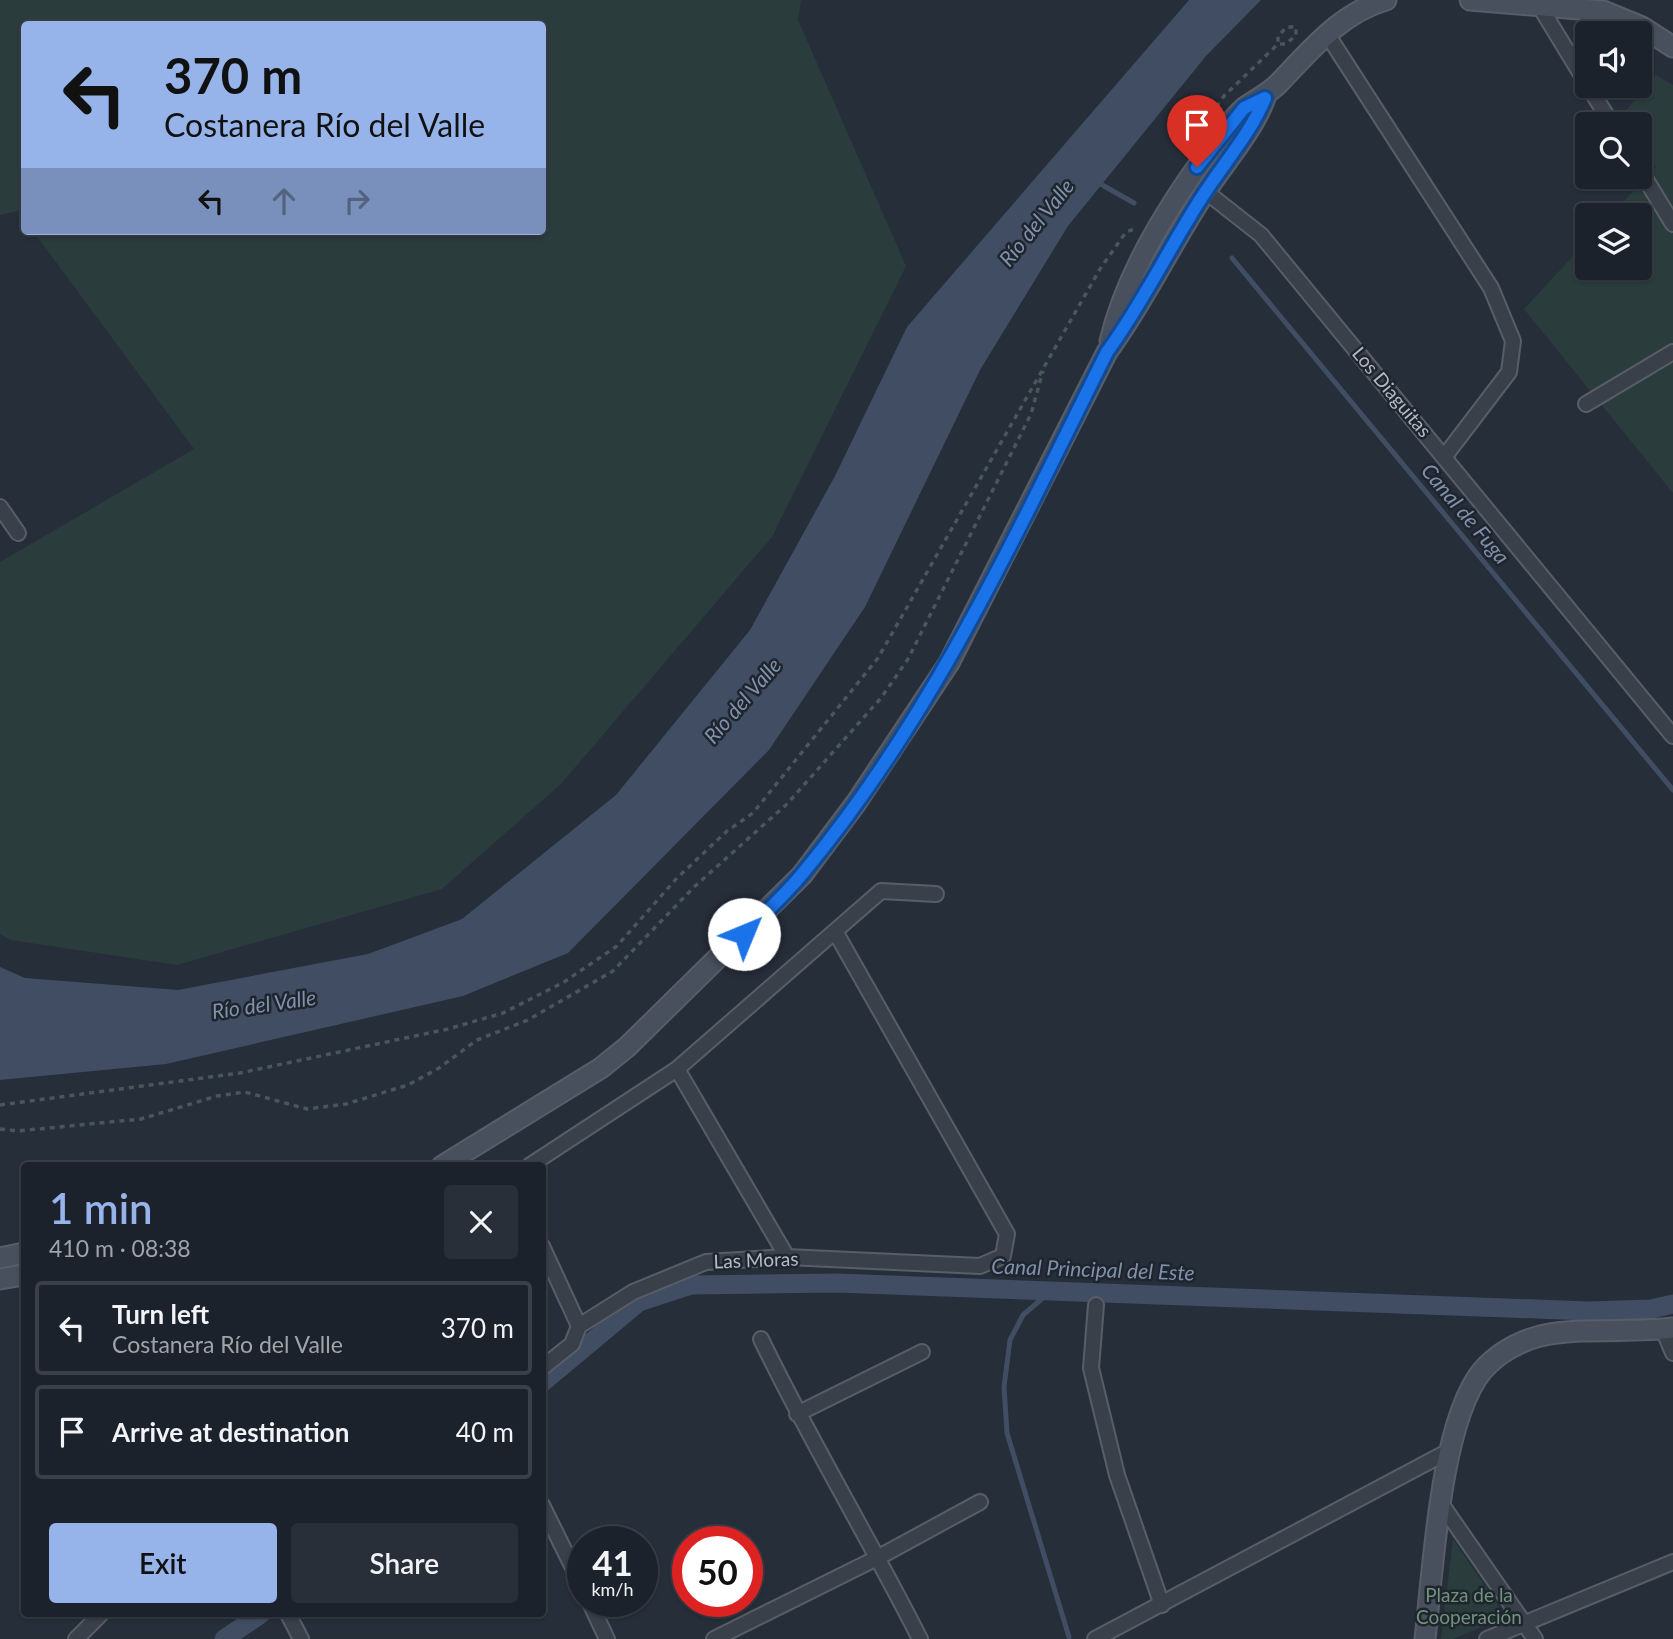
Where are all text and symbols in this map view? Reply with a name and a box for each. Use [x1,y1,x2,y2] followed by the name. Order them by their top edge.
[1575,21,1652,280] map controls
[1575,21,1652,98] button: sound
[164,46,302,104] text: 370 m
[49,49,140,140] icon: left
[1167,95,1227,167] pin
[164,105,485,144] text: Costanera Río del Valle
[1178,106,1216,144] icon: arrive
[1575,112,1652,189] button: search
[993,173,1079,271] water label: Río del Valle
[192,182,230,220] icon: left
[265,182,303,220] icon: ahead
[338,182,376,220] icon: right
[1575,203,1652,280] button: layers
[1348,342,1437,441] street label: Los Diaguitas
[1417,458,1515,568] water label: Canal de Fuga
[698,652,786,748] water label: Río del Valle
[707,897,781,971] position arrow
[210,984,317,1023] water label: Río del Valle
[49,1183,153,1233] text: 1 min
[444,1185,518,1259] button: close
[49,1234,191,1262] text: 410 m · 08:38
[713,1247,799,1272] street label: Las Moras
[991,1252,1195,1285] water label: Canal Principal del Este
[112,1298,209,1330] text: Turn left
[53,1309,91,1347] icon: left
[441,1312,514,1344] text: 370 m
[112,1330,343,1358] text: Costanera Río del Valle
[53,1413,91,1451] icon: arrive
[112,1416,349,1448] text: Arrive at destination
[456,1416,514,1448] text: 40 m
[49,1523,277,1603] button: Exit
[291,1523,518,1603] button: Share
[672,1526,763,1617] speed limit sign: 50
[592,1541,633,1583] text: 41
[591,1578,634,1600] text: km/h
[1416,1583,1522,1628] park label: Plaza de la Cooperación

